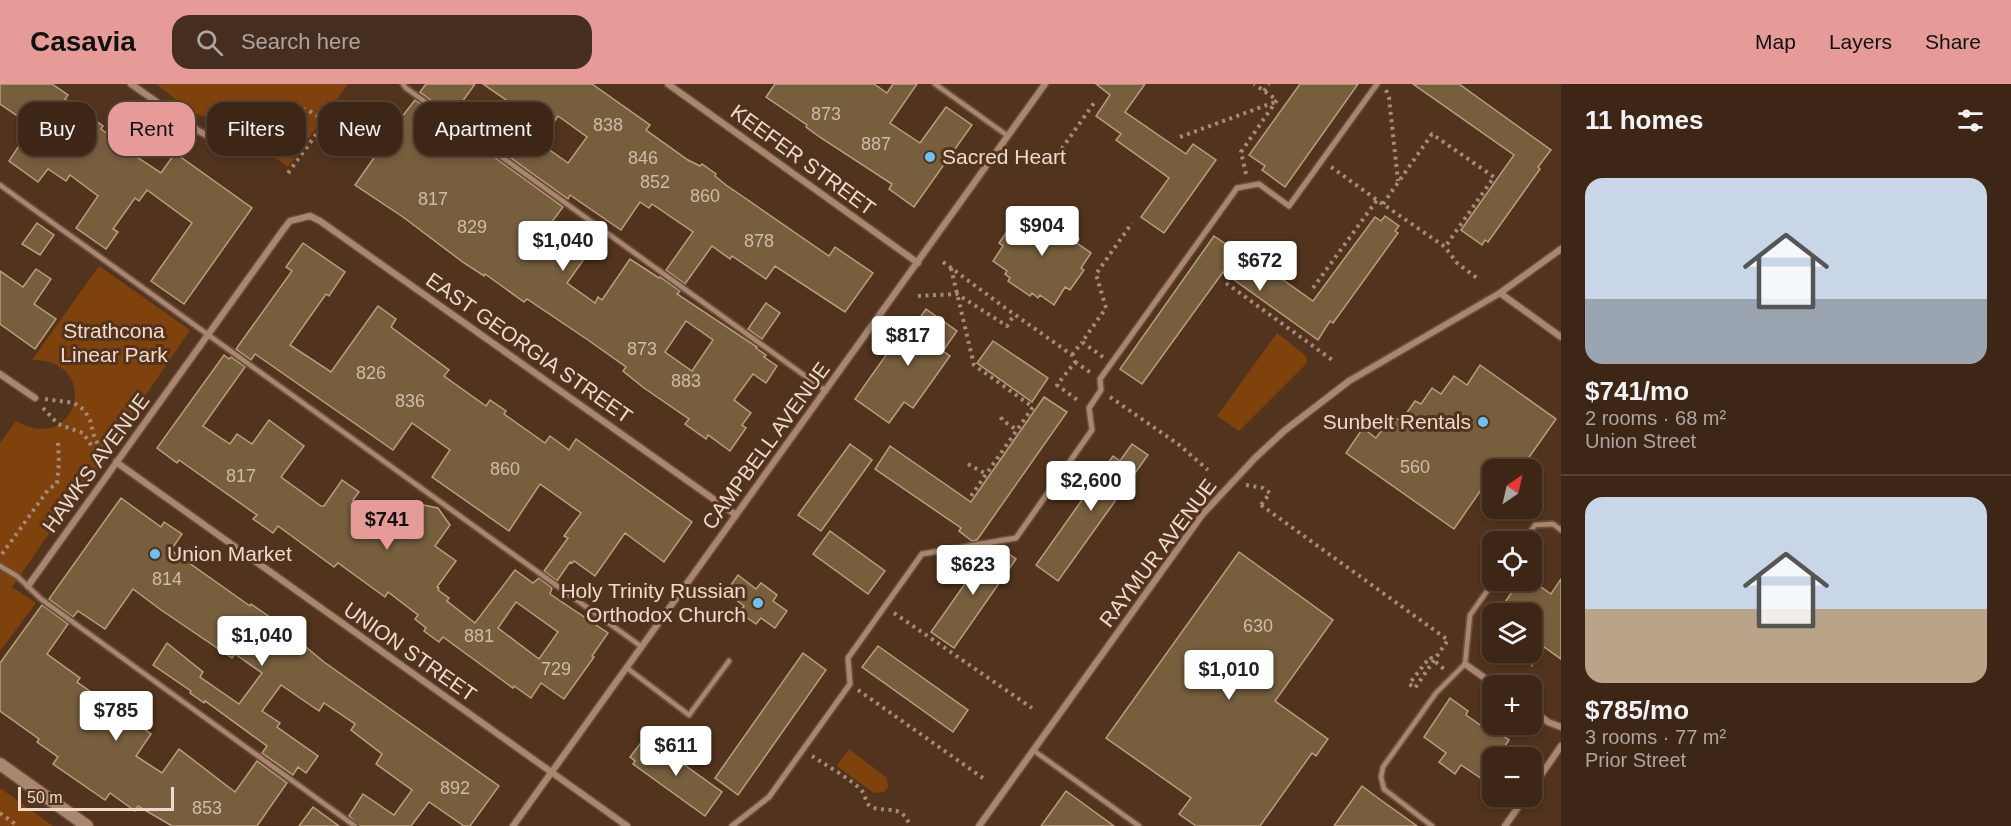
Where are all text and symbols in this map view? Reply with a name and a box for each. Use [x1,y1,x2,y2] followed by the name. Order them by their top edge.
[172,15,592,69] search box
[30,26,136,57] text: Casavia
[193,26,226,59] icon: search
[241,29,361,54] text: Search here
[1755,30,1796,53] text: Map
[1829,30,1892,53] text: Layers
[1925,30,1981,53] text: Share
[727,100,880,220] street label: KEEFER STREET
[18,102,96,156] chip: Buy
[108,102,195,156] chip: Rent
[207,102,306,156] chip: Filters
[318,102,402,156] chip: New
[414,102,553,156] chip: Apartment
[811,104,841,124] house number: 873
[1954,104,1987,137] icon: filters
[1585,105,1704,135] text: 11 homes
[593,115,623,135] house number: 838
[861,134,891,154] house number: 887
[942,145,1066,168] place label: Sacred Heart
[628,148,658,168] house number: 846
[923,150,937,164] marker: Sacred Heart
[640,172,670,192] house number: 852
[690,186,720,206] house number: 860
[418,189,448,209] house number: 817
[1006,206,1078,257] pin: $904
[1020,214,1064,236] text: $904
[457,217,487,237] house number: 829
[1732,217,1840,325] icon: home
[514,221,612,272] pin: $1,040
[532,229,594,251] text: $1,040
[744,231,774,251] house number: 878
[1224,241,1296,292] pin: $672
[1238,249,1282,271] text: $672
[422,268,637,428] street label: EAST GEORGIA STREET
[872,316,944,367] pin: $817
[60,319,168,366] park label: Strathcona Linear Park
[886,324,930,346] text: $817
[627,339,657,359] house number: 873
[697,358,834,534] street label: CAMPBELL AVENUE
[356,363,386,383] house number: 826
[671,371,701,391] house number: 883
[1585,376,1689,406] text: $741/mo
[38,389,154,536] street label: HAWKS AVENUE
[395,391,425,411] house number: 836
[1585,407,1726,429] text: 2 rooms · 68 m²
[1323,410,1471,433] place label: Sunbelt Rentals
[1476,415,1490,429] marker: Sunbelt Rentals
[1585,430,1696,452] text: Union Street
[1400,457,1430,477] house number: 560
[490,459,520,479] house number: 860
[1482,459,1542,519] north arrow
[1482,459,1542,807] map controls
[1042,461,1140,512] pin: $2,600
[226,466,256,486] house number: 817
[1060,469,1122,491] text: $2,600
[1095,474,1221,631] street label: RAYMUR AVENUE
[351,500,423,551] pin: $741
[365,508,409,530] text: $741
[1482,531,1542,591] button: locate
[1732,536,1840,644] icon: home
[167,542,292,565] place label: Union Market
[937,545,1009,596] pin: $623
[148,547,162,561] marker: Union Market
[951,553,995,575] text: $623
[152,569,182,589] house number: 814
[560,579,746,626] place label: Holy Trinity Russian Orthodox Church
[751,596,765,610] marker: Holy Trinity Russian Orthodox Church
[340,597,481,706] street label: UNION STREET
[1482,603,1542,663] button: layers
[213,616,311,667] pin: $1,040
[1243,616,1273,636] house number: 630
[231,624,293,646] text: $1,040
[464,626,494,646] house number: 881
[1180,650,1278,701] pin: $1,010
[1198,658,1260,680] text: $1,010
[541,659,571,679] house number: 729
[1482,675,1542,735] button: +
[80,691,152,742] pin: $785
[1585,695,1689,725] text: $785/mo
[94,699,138,721] text: $785
[640,726,712,777] pin: $611
[1585,726,1726,748] text: 3 rooms · 77 m²
[654,734,698,756] text: $611
[1482,747,1542,807] button: −
[1585,749,1686,771] text: Prior Street
[440,778,470,798] house number: 892
[18,784,174,812] scale bar
[27,789,63,806] text: 50 m
[192,798,222,818] house number: 853

